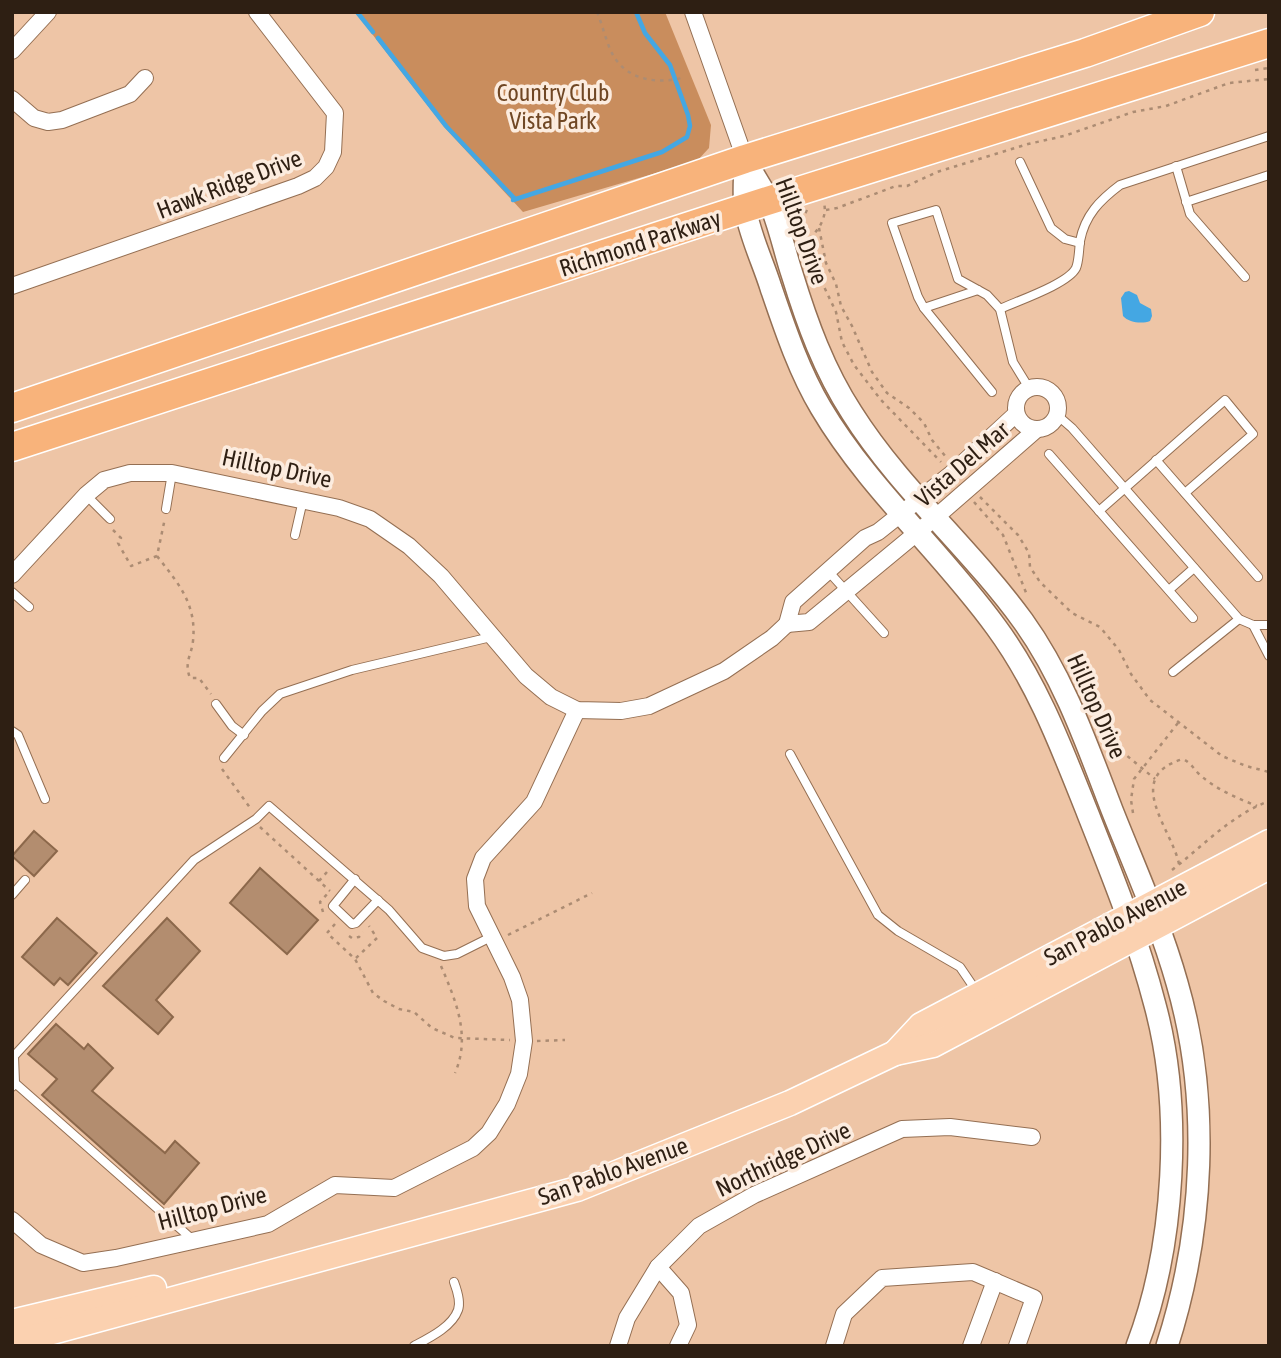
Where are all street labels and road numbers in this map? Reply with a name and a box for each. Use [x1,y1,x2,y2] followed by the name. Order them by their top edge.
[153,144,305,224] street label: Hawk Ridge Drive
[770,174,834,288] street label: Hilltop Drive
[556,204,724,282] street label: Richmond Parkway
[910,415,1015,512] street label: Vista Del Mar
[220,443,334,493] street label: Hilltop Drive
[1062,650,1132,762] street label: Hilltop Drive
[1039,873,1191,971] street label: San Pablo Avenue
[711,1116,855,1202] street label: Northridge Drive
[535,1131,691,1211] street label: San Pablo Avenue
[155,1181,269,1235] street label: Hilltop Drive

